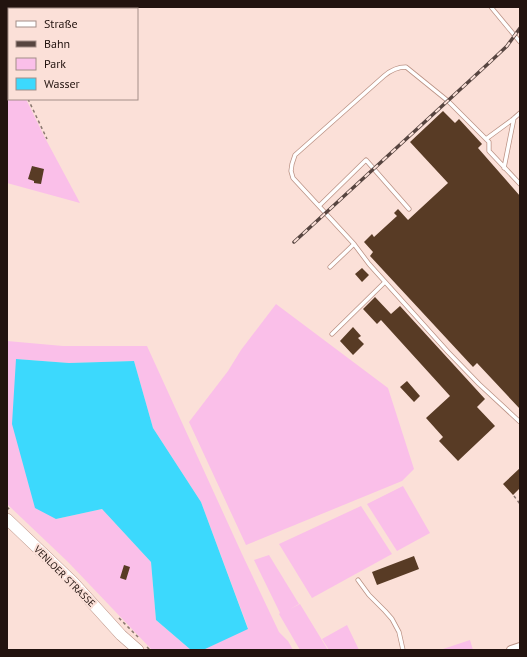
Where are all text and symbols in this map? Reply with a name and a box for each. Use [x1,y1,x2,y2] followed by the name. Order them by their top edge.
[8,8,138,100] legend
[44,16,78,31] text: Straße
[44,36,70,51] text: Bahn
[44,56,66,71] text: Park
[44,76,80,91] text: Wasser
[31,542,98,610] street label: VENLOER STRASSE

